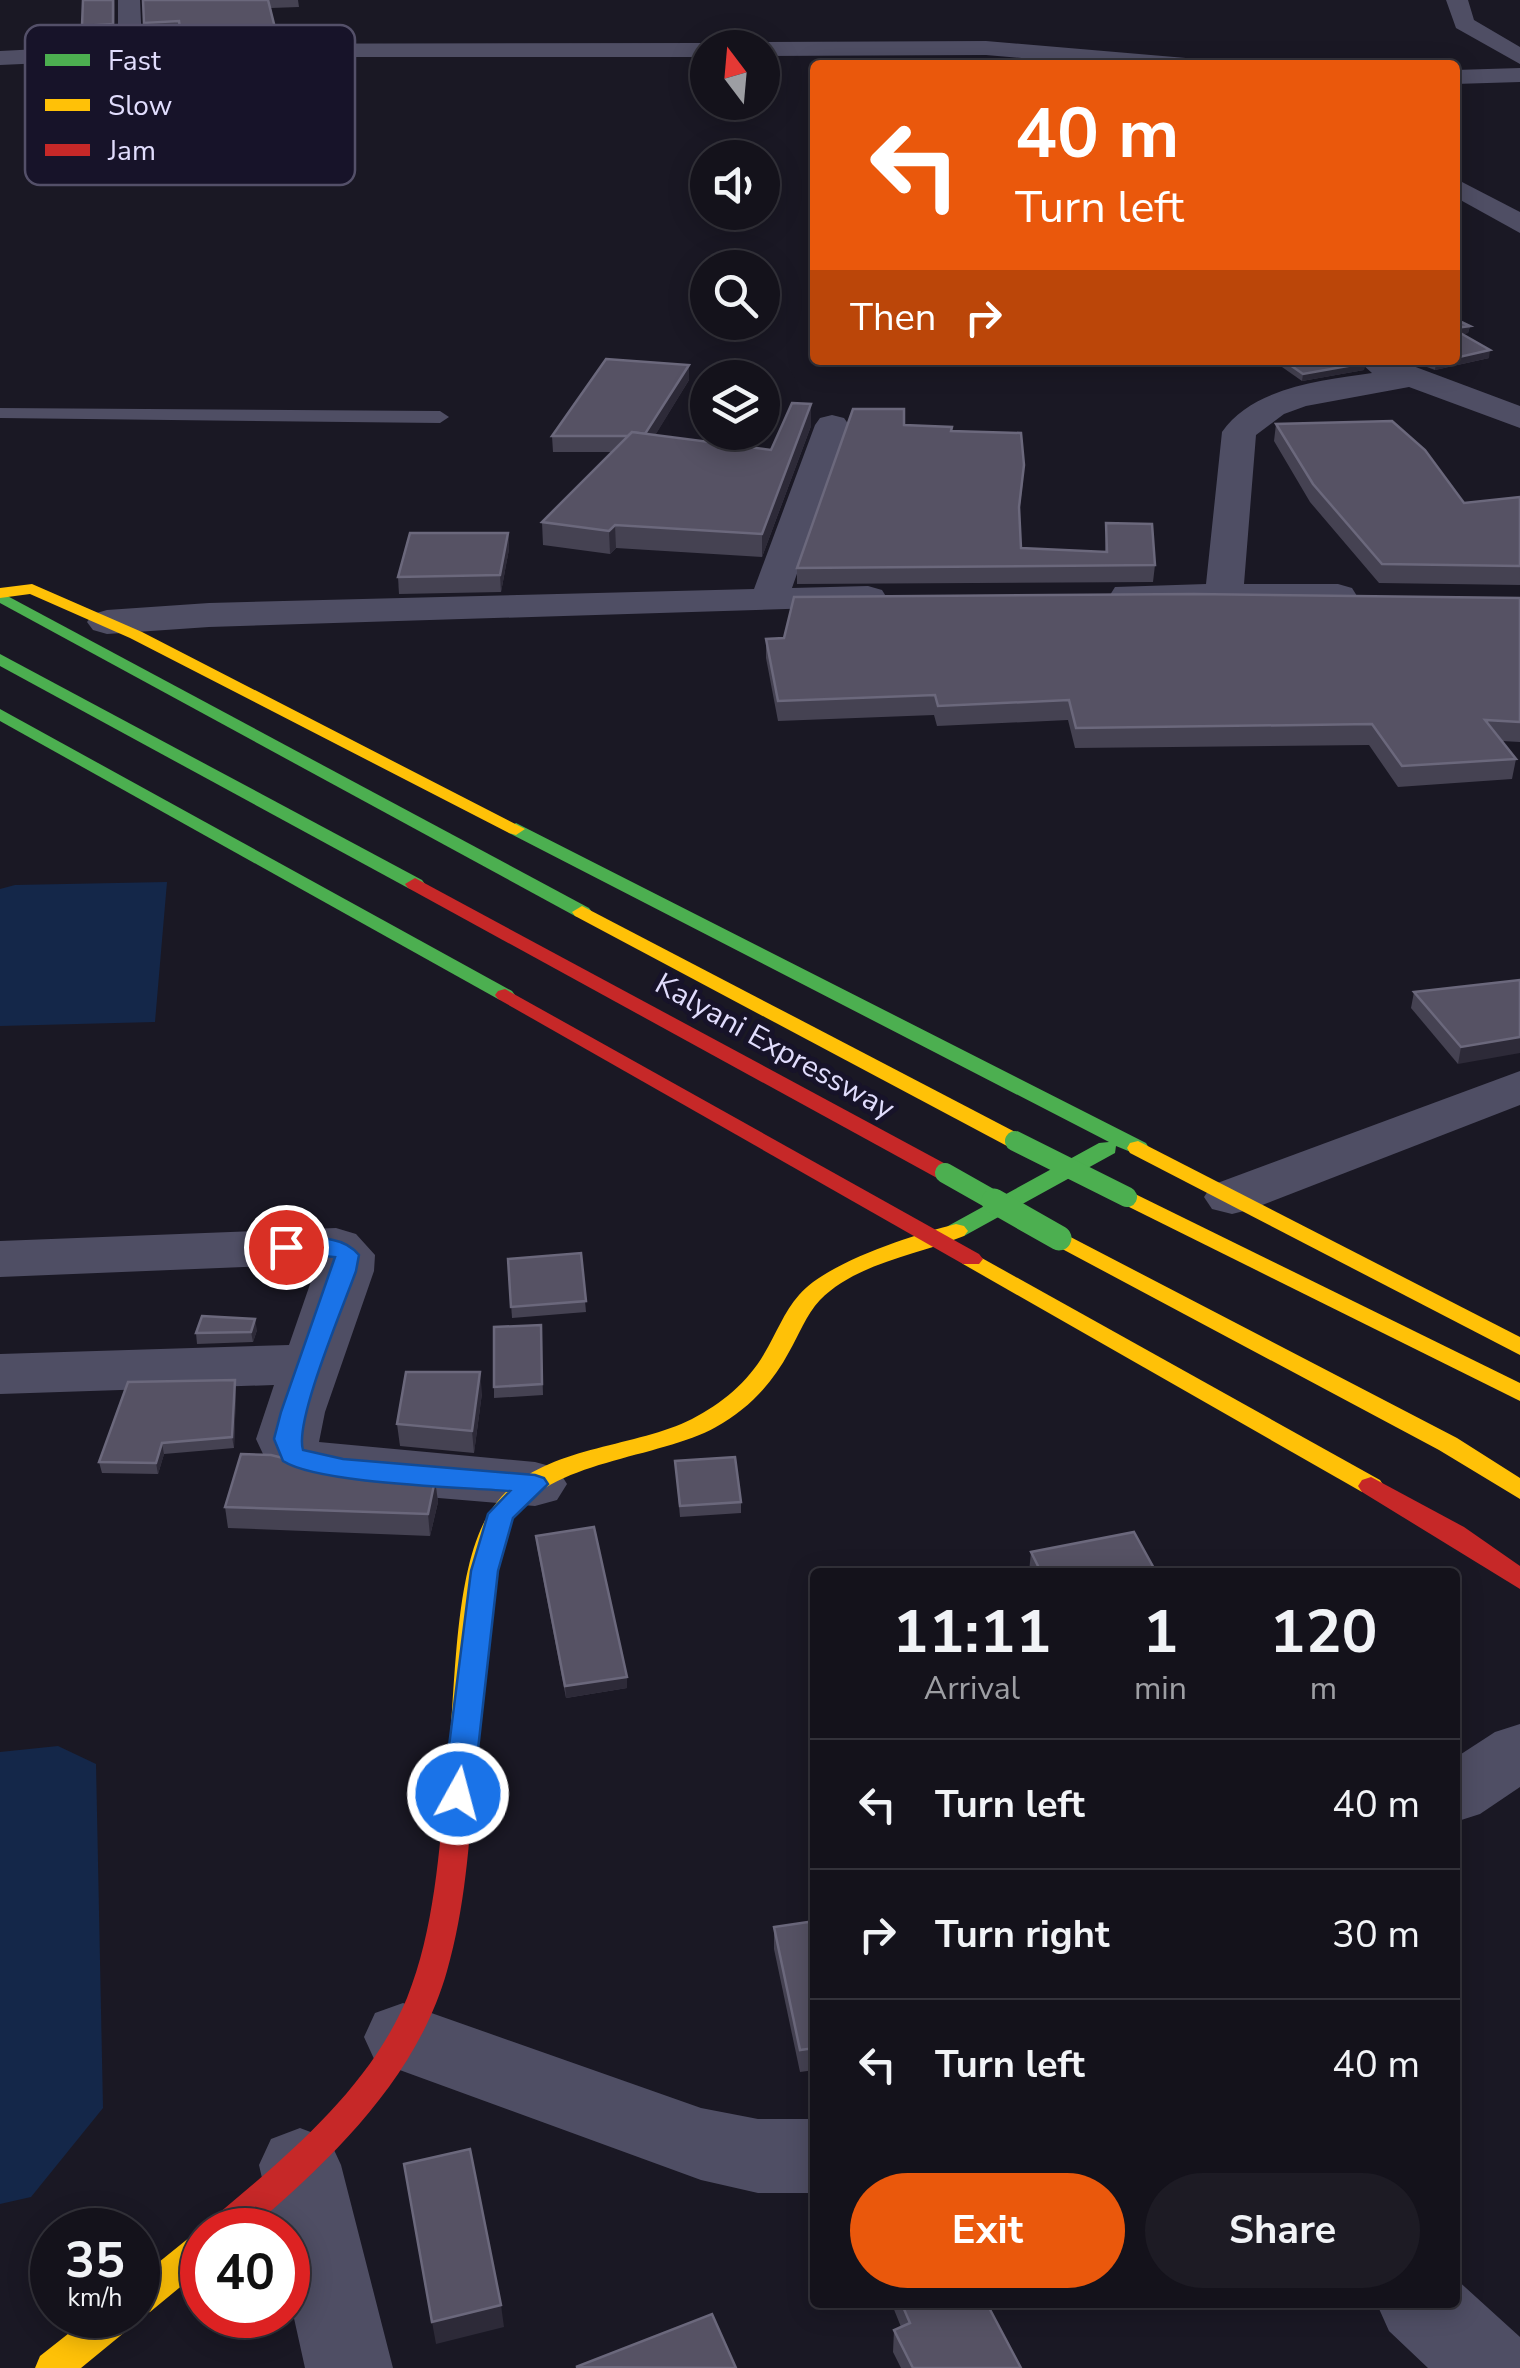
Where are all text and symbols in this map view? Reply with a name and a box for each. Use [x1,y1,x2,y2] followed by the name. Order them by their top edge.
[25,25,355,185] legend
[690,30,780,120] north arrow
[690,30,780,450] map controls
[108,42,161,80] text: Fast
[1015,86,1179,182] text: 40 m
[108,87,172,125] text: Slow
[850,100,980,230] icon: left
[107,132,156,170] text: Jam
[690,140,780,230] button: sound
[1015,177,1184,238] text: Turn left
[690,250,780,340] button: search
[956,290,1011,345] icon: right
[850,292,936,343] text: Then
[690,360,780,450] button: layers
[648,964,902,1130] street label: Kalyani Expressway
[244,1205,329,1290] pin
[259,1220,314,1275] icon: arrive
[893,1591,1051,1673] text: 11:11
[1142,1591,1178,1673] text: 1
[1269,1591,1377,1673] text: 120
[924,1667,1020,1710] text: Arrival
[1134,1667,1187,1710] text: min
[1310,1667,1337,1710] text: m
[406,1742,510,1846] position arrow
[850,1777,905,1832] icon: left
[935,1779,1085,1830] text: Turn left
[1332,1779,1420,1830] text: 40 m
[850,1907,905,1962] icon: right
[935,1909,1110,1960] text: Turn right
[1332,1909,1420,1960] text: 30 m
[850,2037,905,2092] icon: left
[935,2039,1085,2090] text: Turn left
[1332,2039,1420,2090] text: 40 m
[850,2173,1125,2288] button: Exit
[1145,2173,1420,2288] button: Share
[180,2208,310,2338] speed limit sign: 40
[65,2226,125,2295] text: 35
[67,2281,123,2315] text: km/h

